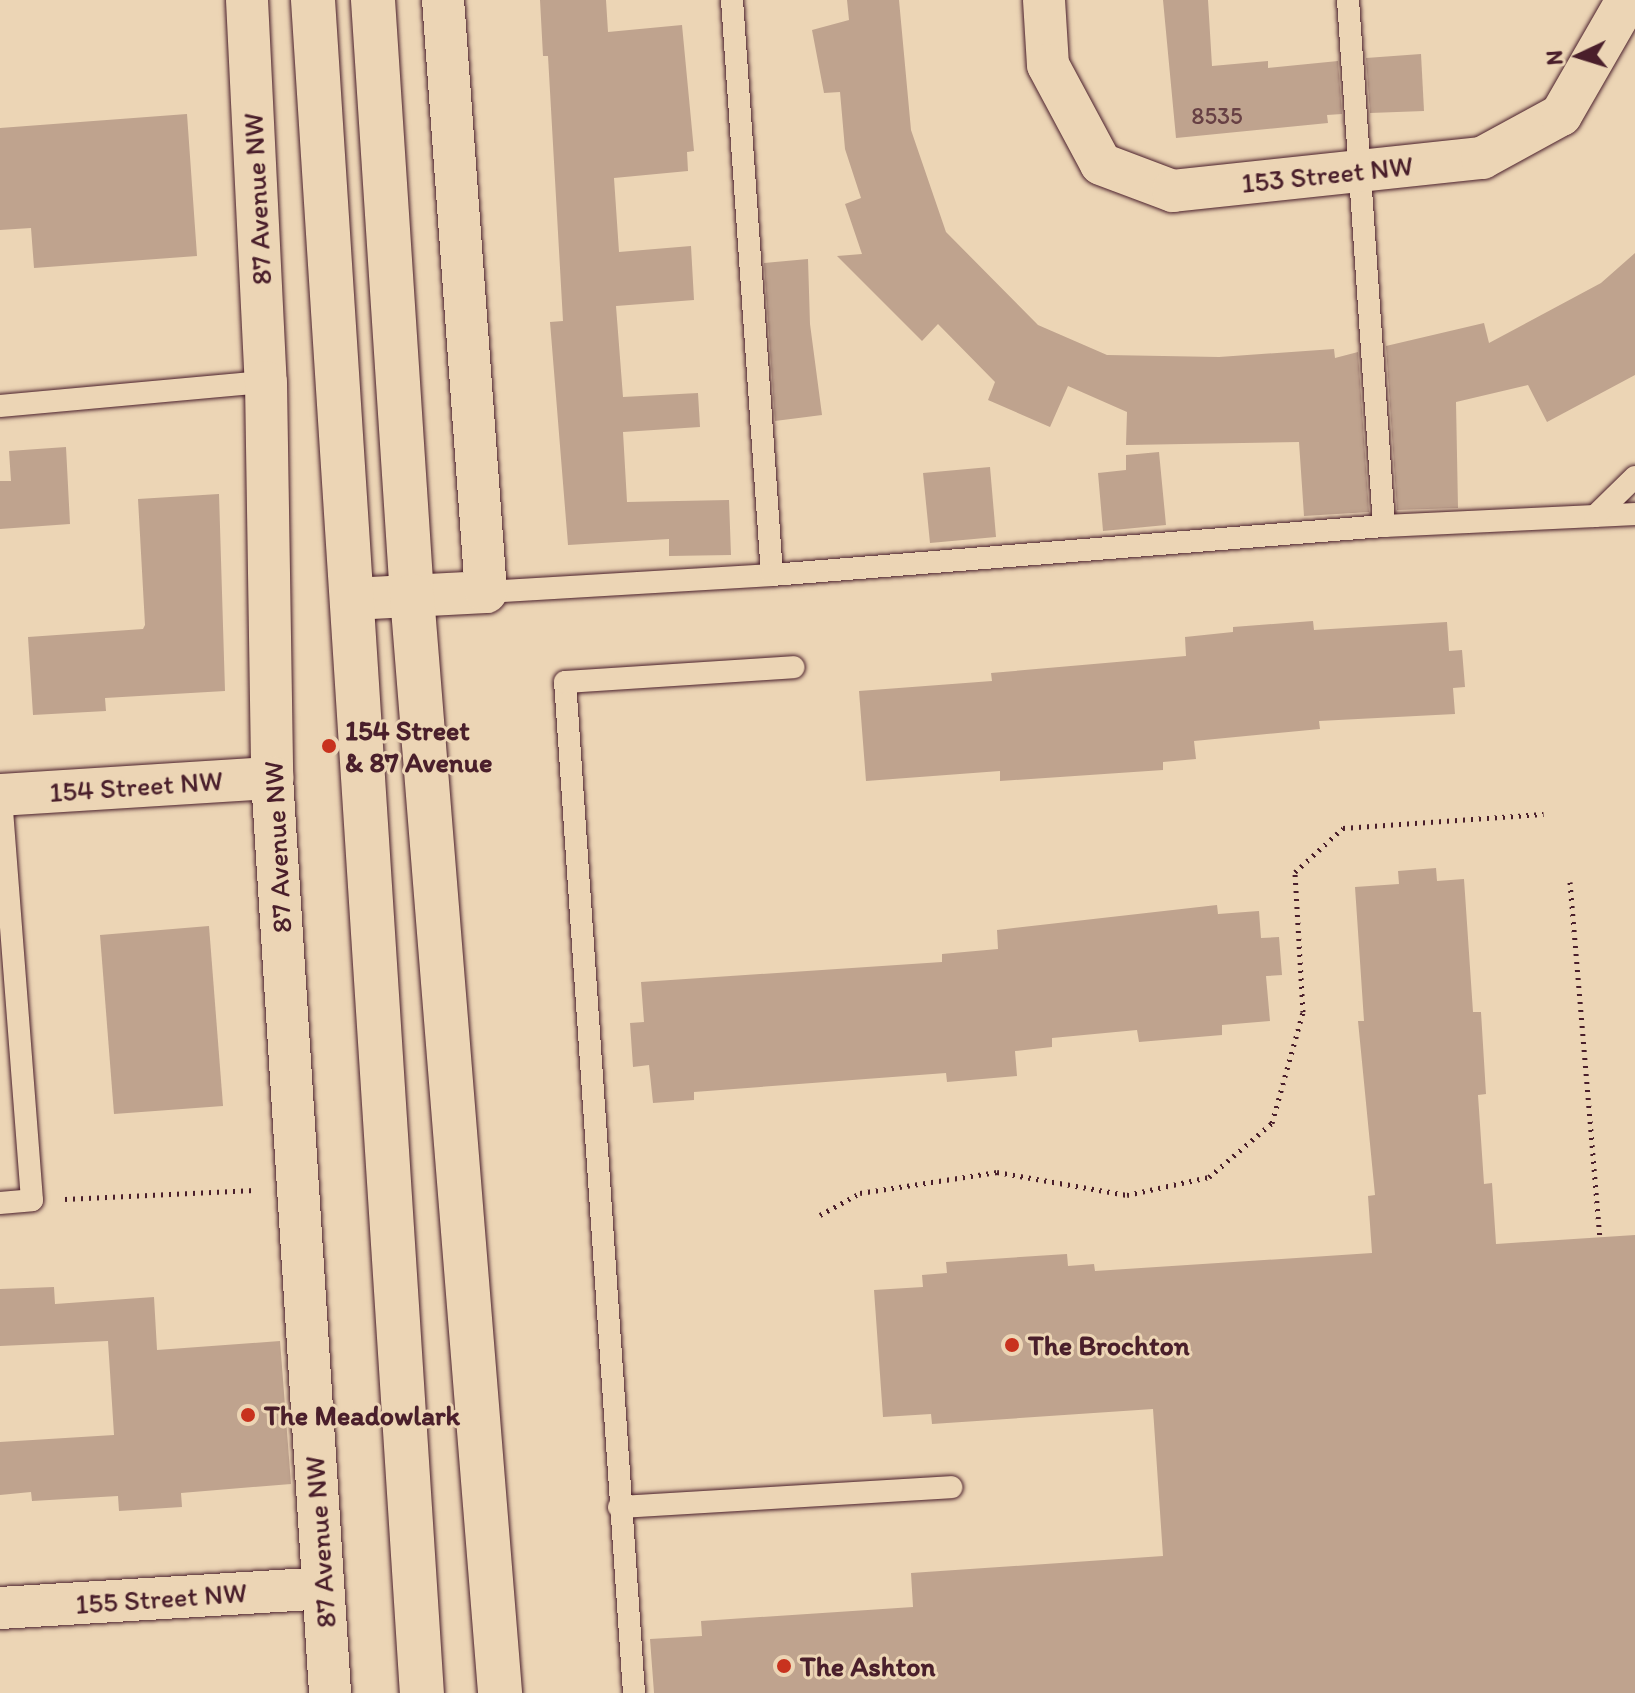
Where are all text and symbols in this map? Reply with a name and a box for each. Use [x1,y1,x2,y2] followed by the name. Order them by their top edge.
[1539,16,1619,96] north arrow
[1541,49,1569,66] text: N
[1191,102,1243,130] house number: 8535
[236,112,278,286] street label: 87 Avenue NW
[1240,148,1414,200] street label: 153 Street NW
[345,713,492,779] place label: 154 Street & 87 Avenue
[320,737,338,755] marker: 154 Street & 87 Avenue
[256,760,298,934] street label: 87 Avenue NW
[48,763,224,809] street label: 154 Street NW
[1028,1328,1189,1362] place label: The Brochton
[1003,1336,1021,1354] marker: The Brochton
[264,1398,460,1432] place label: The Meadowlark
[239,1406,257,1424] marker: The Meadowlark
[297,1455,343,1629] street label: 87 Avenue NW
[74,1575,248,1621] street label: 155 Street NW
[800,1649,936,1683] place label: The Ashton
[775,1657,793,1675] marker: The Ashton

